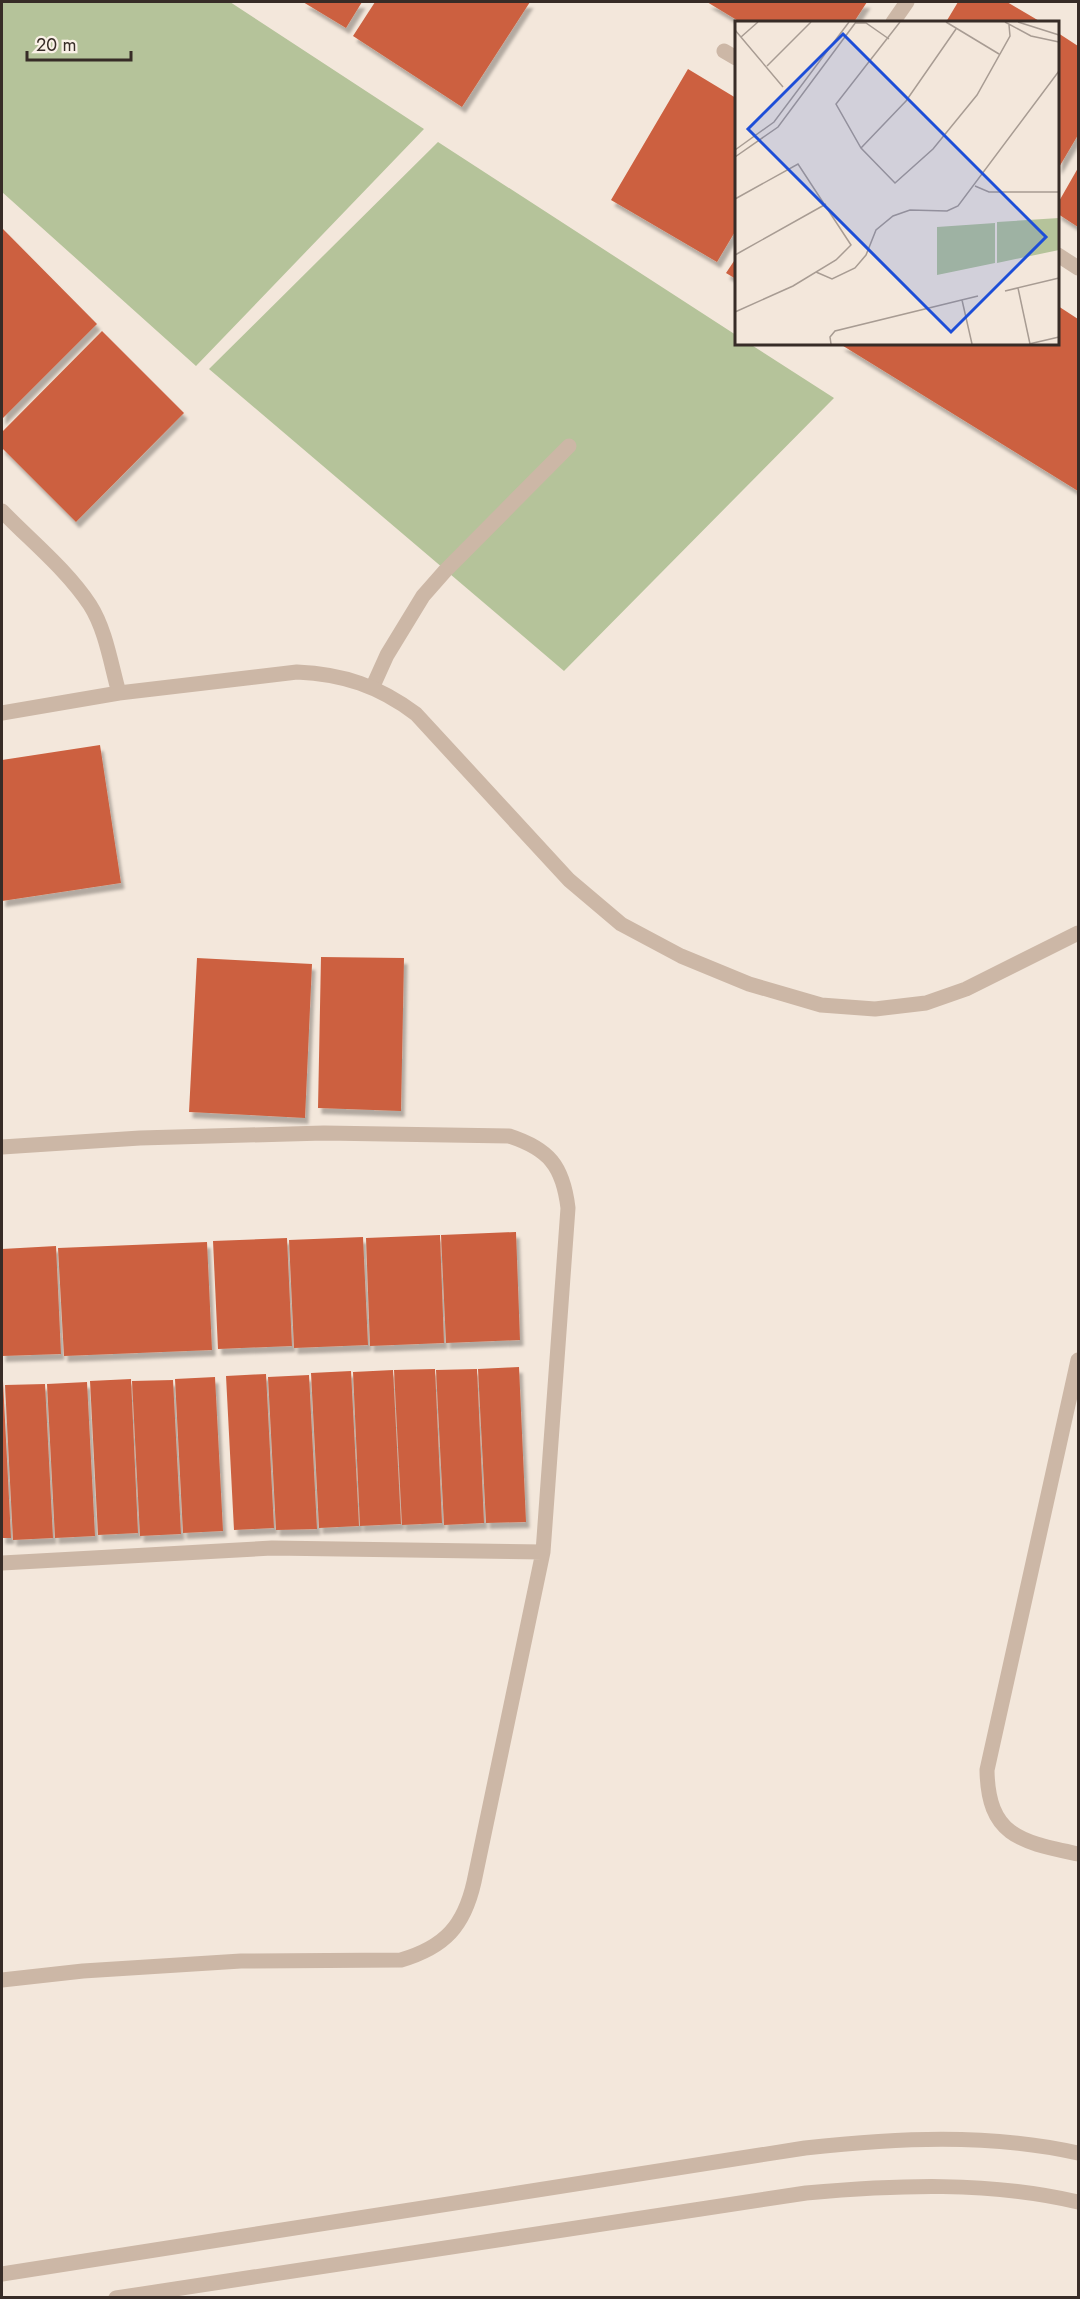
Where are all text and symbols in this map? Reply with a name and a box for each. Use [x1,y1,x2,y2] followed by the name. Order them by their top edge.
[735,21,1059,345] inset map
[27,24,130,62] scale bar
[36,32,76,58] text: 20 m

